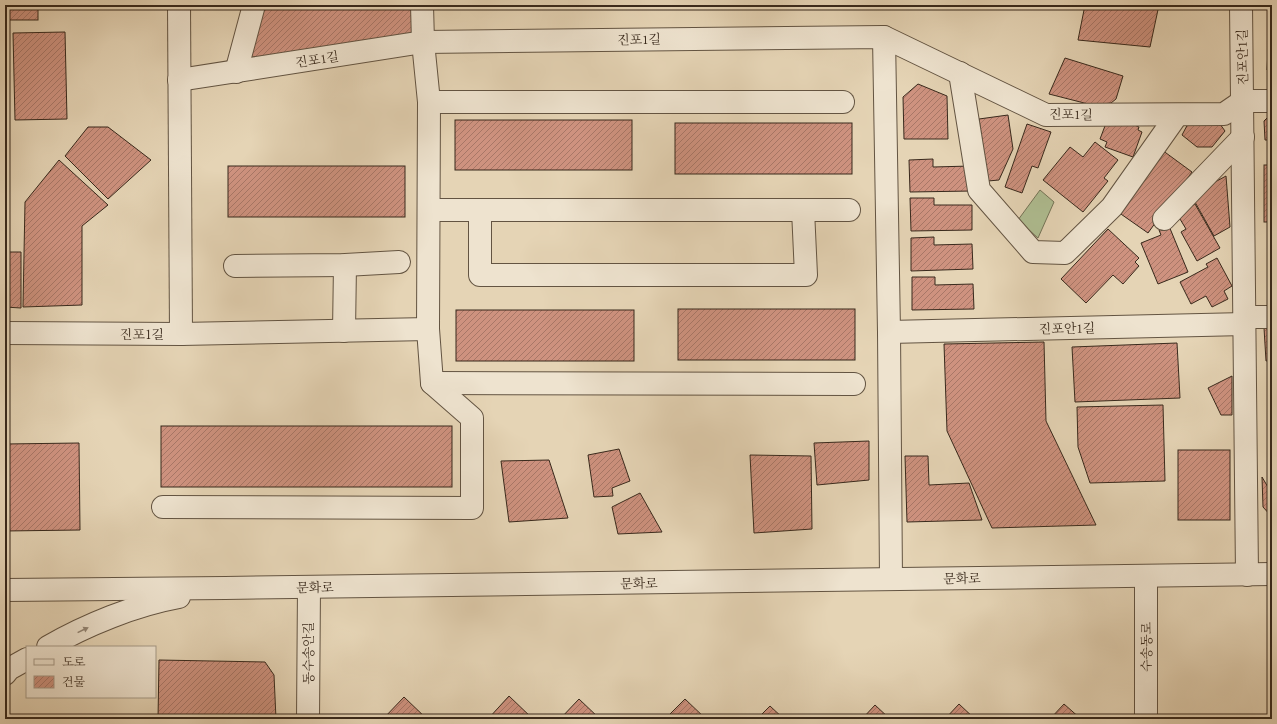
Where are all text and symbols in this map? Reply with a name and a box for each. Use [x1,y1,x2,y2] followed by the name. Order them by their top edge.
[1234,29,1251,85] street label: 진포안1길
[617,31,661,48] street label: 진포1길
[294,48,340,71] street label: 진포1길
[1049,106,1093,123] street label: 진포1길
[1039,320,1095,337] street label: 진포안1길
[120,326,164,343] street label: 진포1길
[943,570,981,587] street label: 문화로
[620,575,658,592] street label: 문화로
[296,579,334,596] street label: 문화로
[1138,621,1155,672] street label: 수송동로
[300,622,317,684] street label: 동수송안길
[77,627,89,633] one-way arrow
[26,646,156,698] legend
[62,654,86,670] text: 도로
[62,674,86,690] text: 건물

